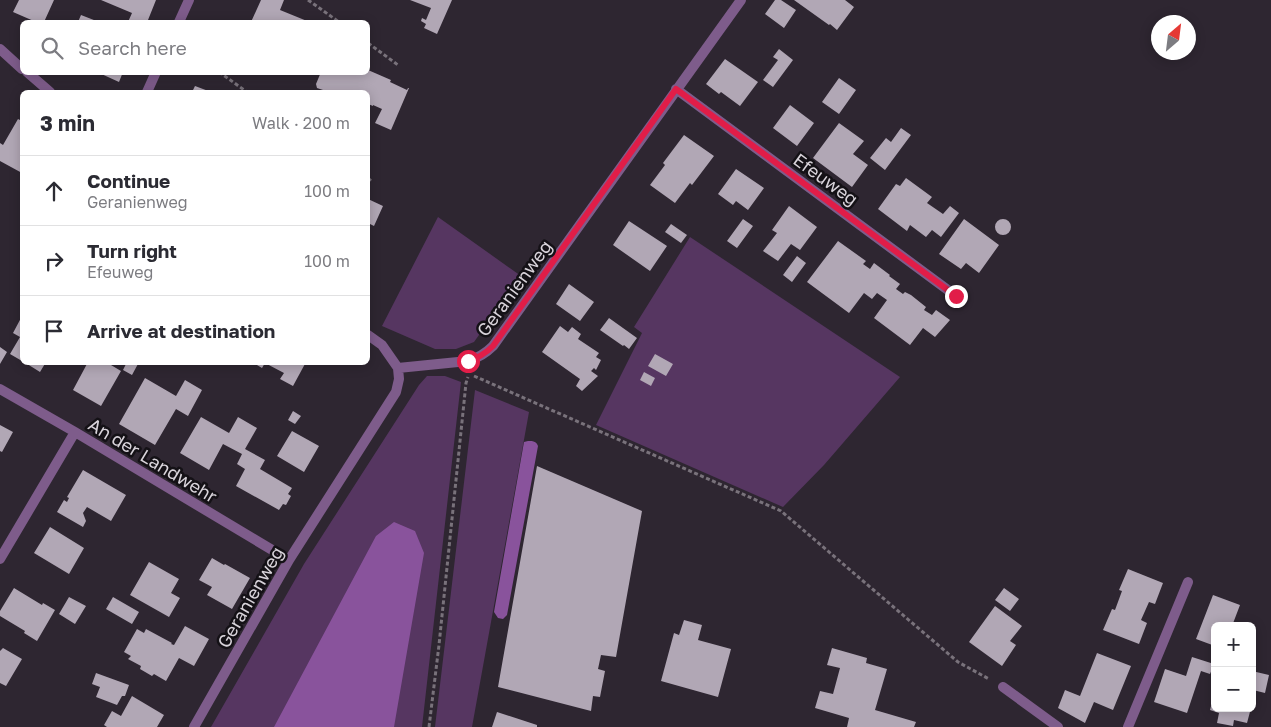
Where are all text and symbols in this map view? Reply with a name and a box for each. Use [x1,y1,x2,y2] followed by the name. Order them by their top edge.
[1151,15,1196,60] north arrow
[20,20,370,75] search box
[38,34,66,62] icon: search
[78,36,187,59] text: Search here
[40,110,95,136] text: 3 min
[252,113,350,133] text: Walk · 200 m
[789,148,863,210] street label: Efeuweg
[87,169,170,192] text: Continue
[40,177,68,205] icon: ahead
[304,181,350,201] text: 100 m
[87,192,188,212] text: Geranienweg
[472,236,556,340] street label: Geranienweg
[87,239,177,262] text: Turn right
[40,247,68,275] icon: right
[304,251,350,271] text: 100 m
[87,262,153,282] text: Efeuweg
[945,285,968,308] route end
[40,317,68,345] icon: arrive
[87,319,275,342] text: Arrive at destination
[457,350,480,373] route start
[85,413,221,507] street label: An der Landwehr
[212,542,288,652] street label: Geranienweg
[1211,622,1256,712] map controls
[1211,622,1256,667] button: +
[1211,667,1256,712] button: −

